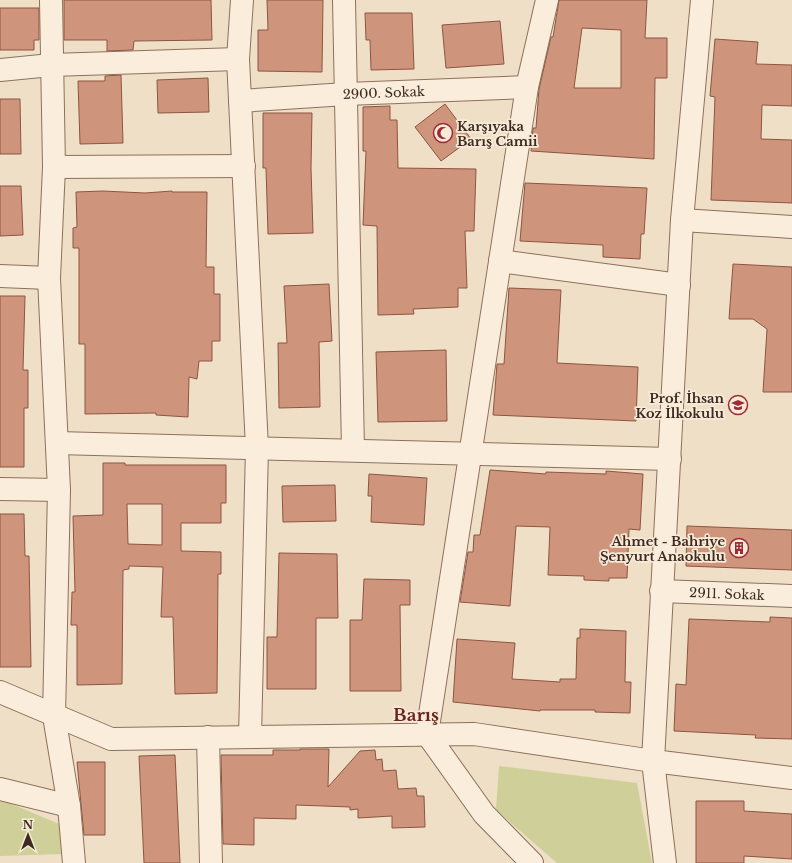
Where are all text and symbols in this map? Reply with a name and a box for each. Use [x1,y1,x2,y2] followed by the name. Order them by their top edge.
[342,83,425,103] street label: 2900. Sokak
[457,118,538,150] place label: Karşıyaka Barış Camii
[432,122,454,144] mosque icon: Karşıyaka Barış Camii
[636,390,725,422] place label: Prof. İhsan Koz İlkokulu
[727,394,749,416] school or university icon: Prof. İhsan Koz İlkokulu
[600,533,726,565] place label: Ahmet - Bahriye Şenyurt Anaokulu
[728,537,750,559] building icon: Ahmet - Bahriye Şenyurt Anaokulu
[689,584,765,604] street label: 2911. Sokak
[393,705,439,726] district label: Barış
[8,815,48,855] north arrow
[23,818,34,832] text: N

